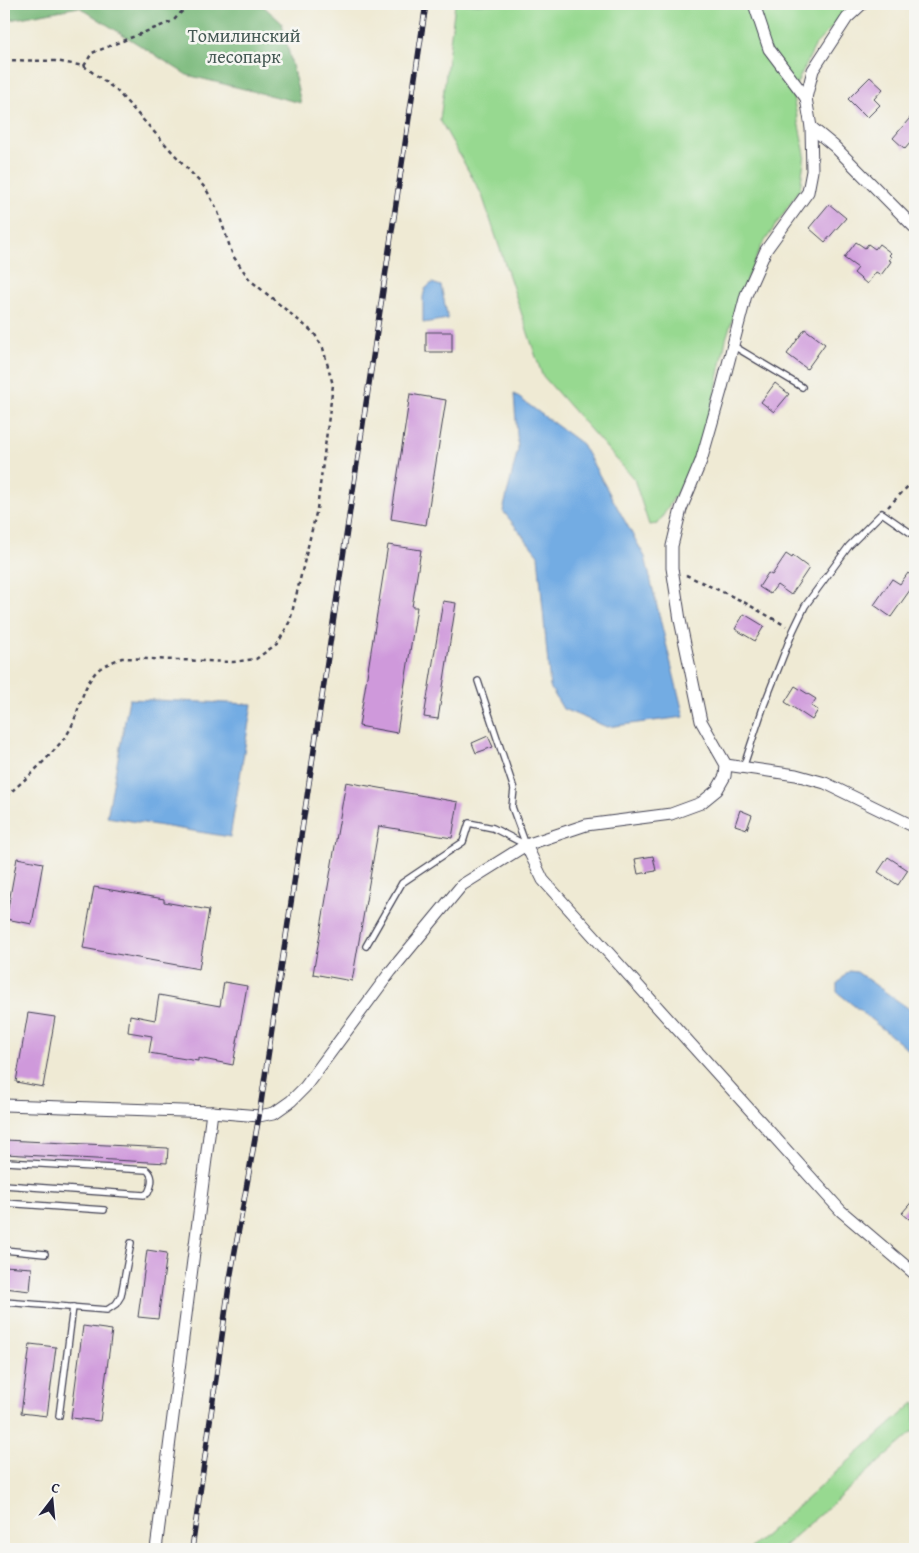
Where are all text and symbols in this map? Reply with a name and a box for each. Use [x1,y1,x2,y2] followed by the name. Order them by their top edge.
[188,22,301,70] park label: Томилинский лесопарк
[28,1476,78,1526] north arrow
[49,1477,62,1498] text: С

